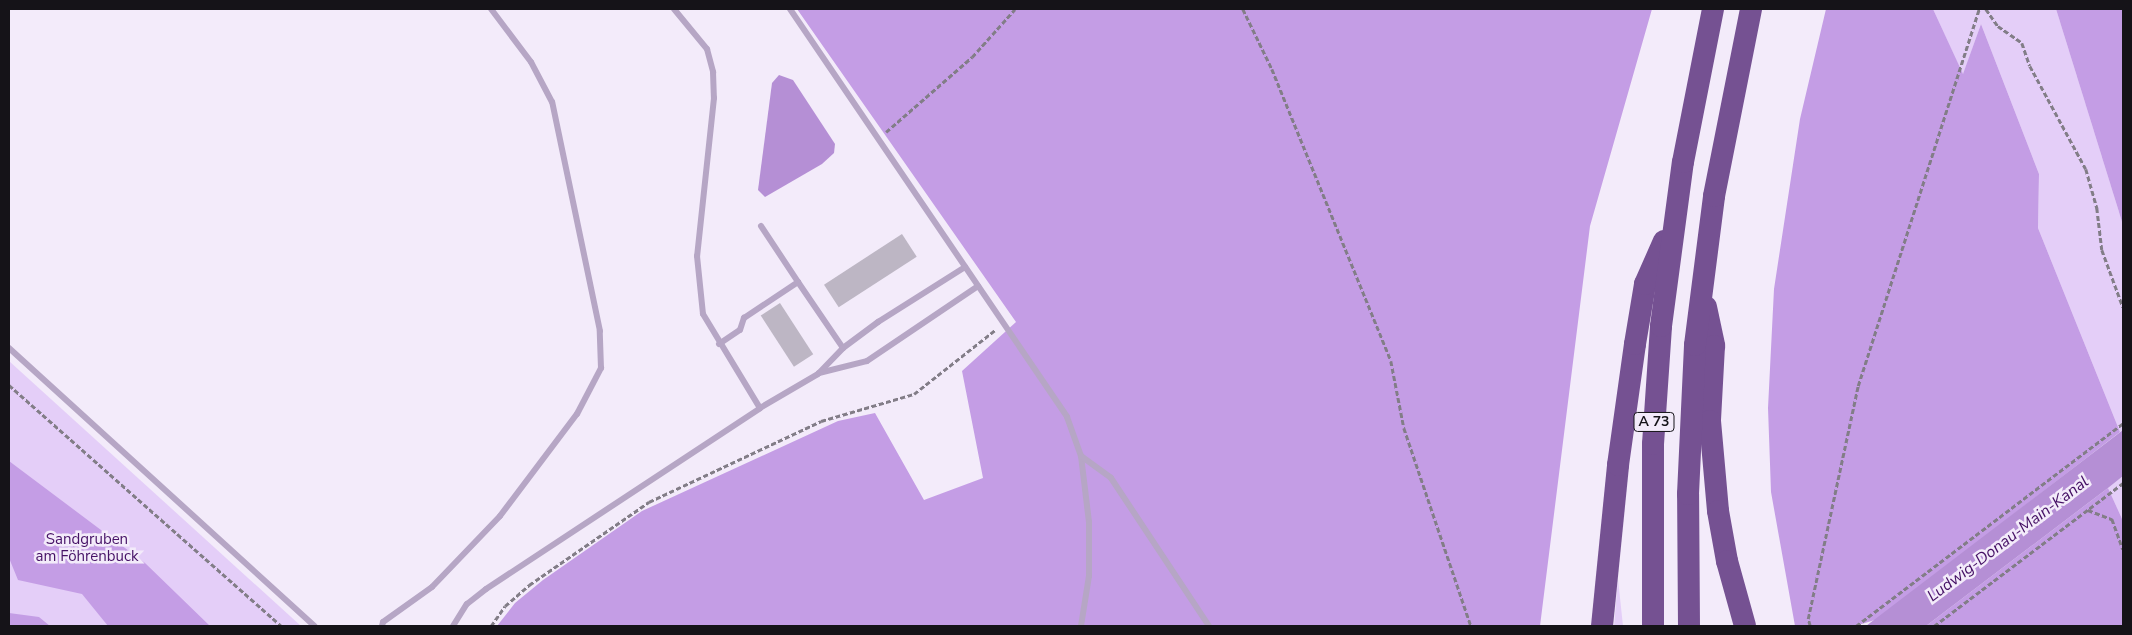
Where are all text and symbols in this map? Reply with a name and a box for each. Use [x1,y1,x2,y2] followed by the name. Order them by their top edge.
[1633,411,1675,434] road number: A 73
[1924,472,2092,606] water label: Ludwig-Donau-Main-Kanal
[36,530,138,565] park label: Sandgruben am Föhrenbuck

